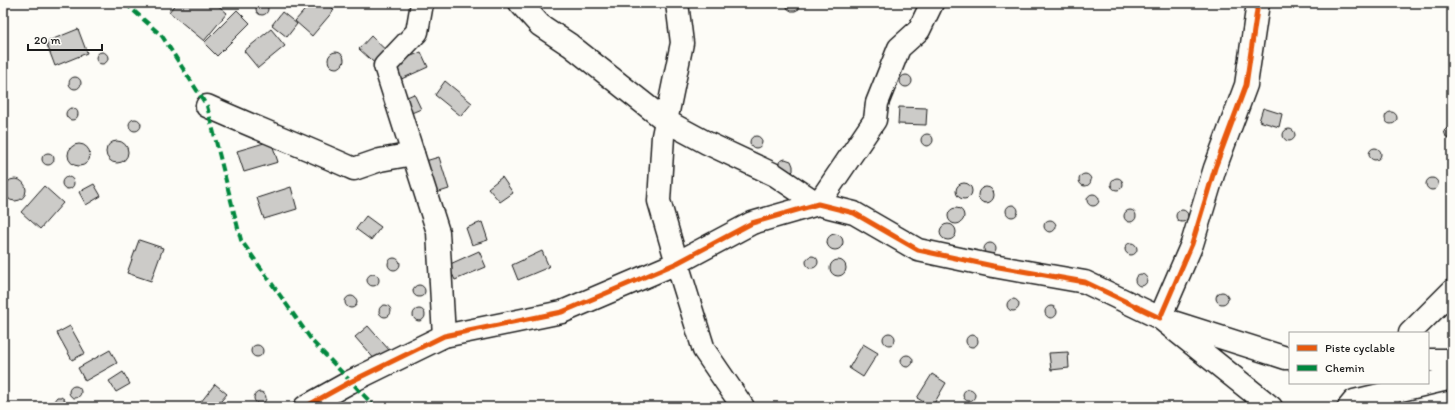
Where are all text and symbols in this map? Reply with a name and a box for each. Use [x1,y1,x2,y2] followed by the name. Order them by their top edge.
[28,26,102,52] scale bar
[34,33,61,47] text: 20 m
[1289,332,1429,384] legend
[1325,341,1395,355] text: Piste cyclable
[1325,361,1365,375] text: Chemin

